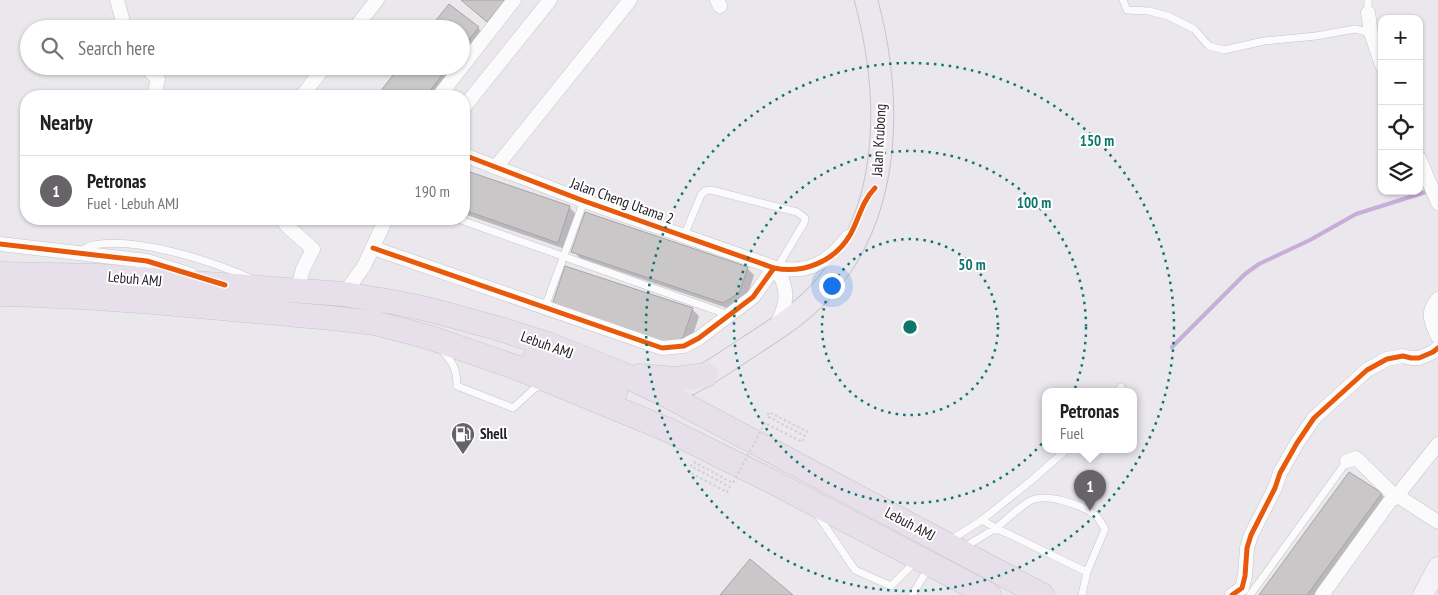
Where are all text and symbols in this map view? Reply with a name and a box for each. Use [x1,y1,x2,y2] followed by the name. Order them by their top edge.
[1378,15,1423,195] map controls
[1378,15,1423,60] button: +
[20,20,470,75] search box
[38,34,66,62] icon: search
[78,36,155,60] text: Search here
[1378,60,1423,105] button: −
[867,103,890,178] street label: Jalan Krubong
[1378,105,1423,150] button: locate
[40,109,93,136] text: Nearby
[1080,131,1114,150] text: 150 m
[1378,150,1423,195] button: layers
[87,169,146,193] text: Petronas
[567,173,676,228] street label: Jalan Cheng Utama 2
[52,181,60,201] text: 1
[415,181,450,201] text: 190 m
[87,193,179,213] text: Fuel · Lebuh AMJ
[1017,193,1051,212] text: 100 m
[958,255,986,274] text: 50 m
[107,267,163,290] street label: Lebuh AMJ
[819,273,845,299] your location
[901,318,919,336] centre of rings
[518,326,576,363] street label: Lebuh AMJ
[1042,388,1137,453] popup
[1060,399,1119,423] text: Petronas
[450,421,476,455] fuel station icon: Shell
[1060,423,1084,443] text: Fuel
[480,424,507,443] place label: Shell
[1074,470,1106,511] pin: 1
[882,502,939,545] street label: Lebuh AMJ

